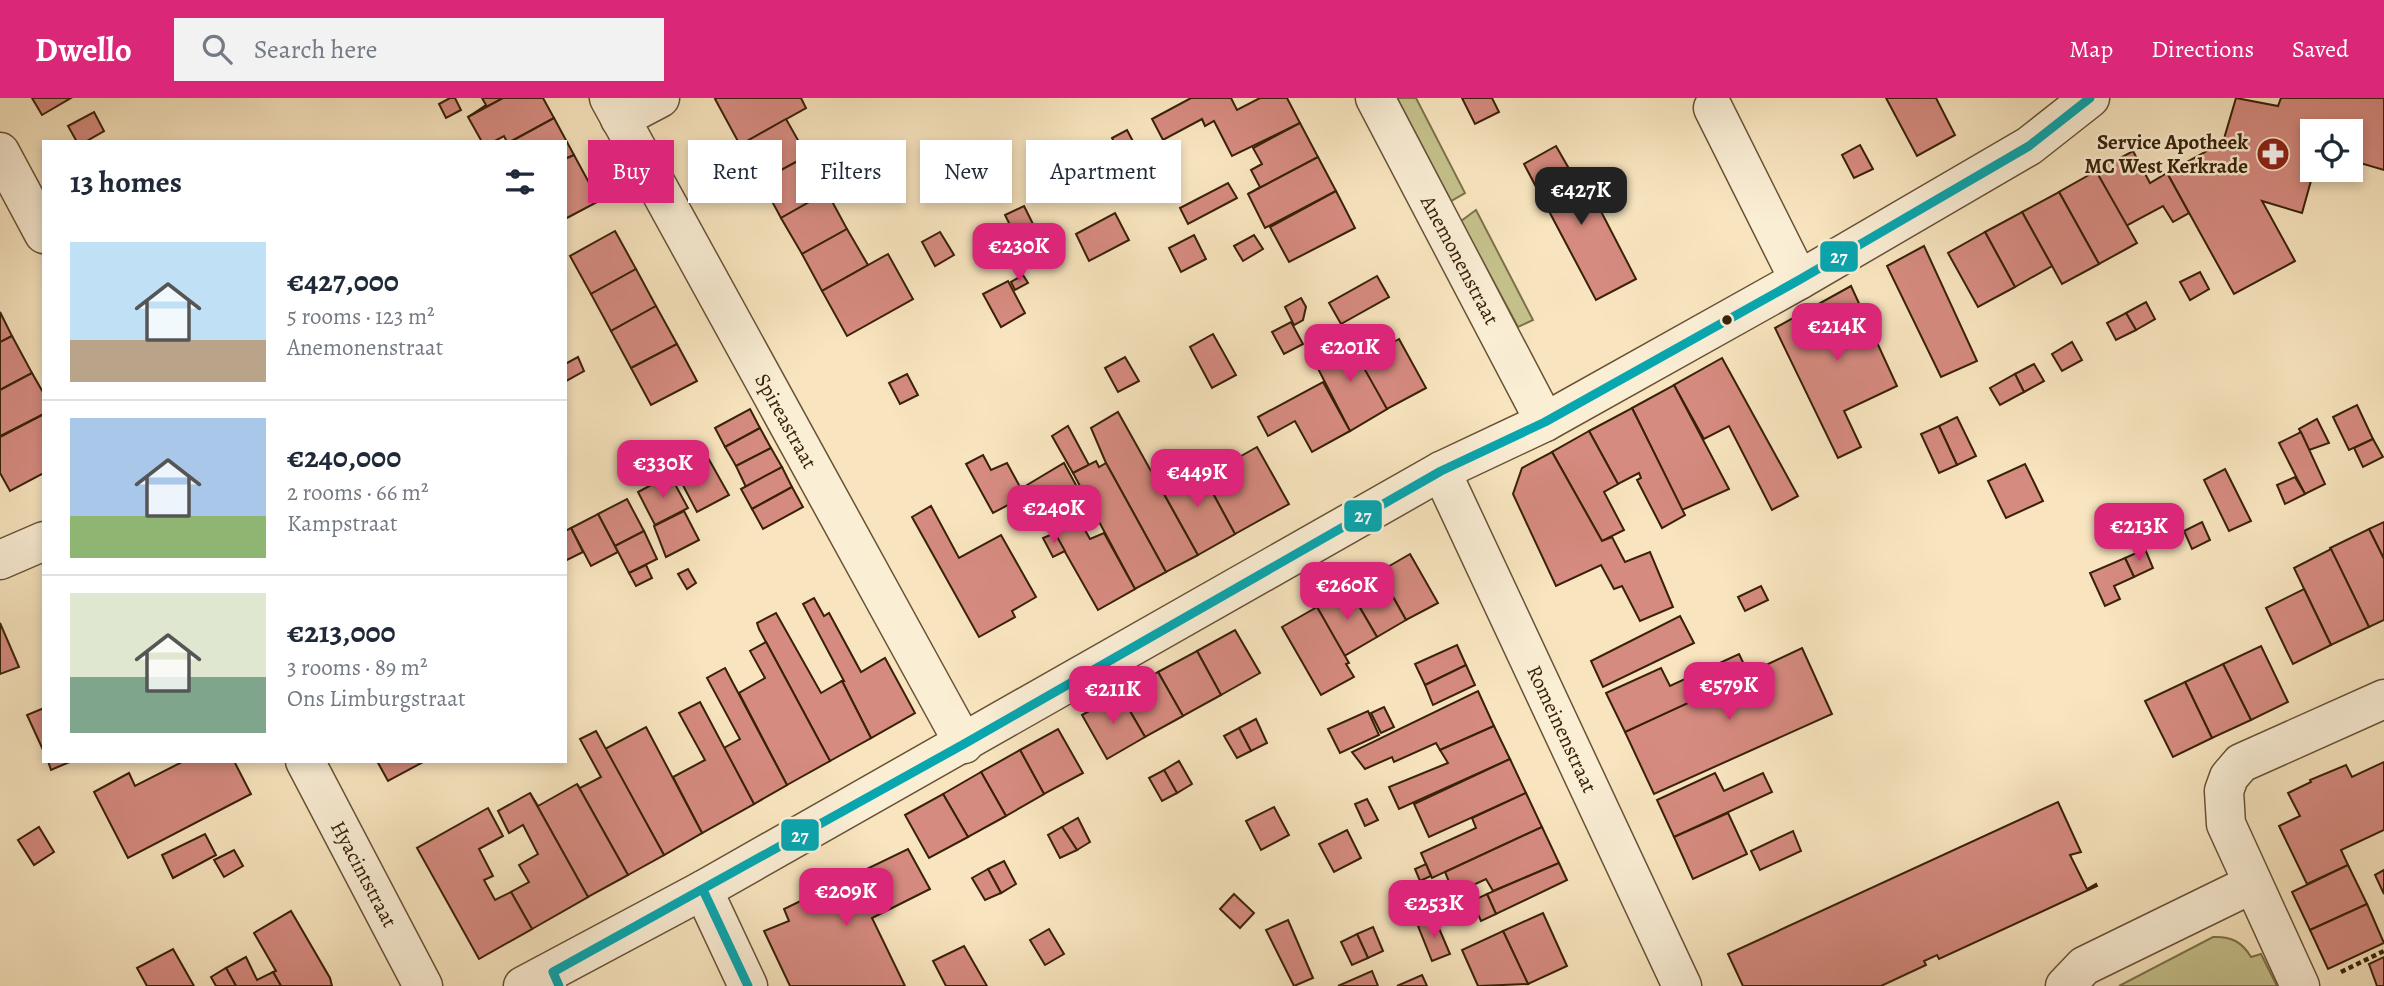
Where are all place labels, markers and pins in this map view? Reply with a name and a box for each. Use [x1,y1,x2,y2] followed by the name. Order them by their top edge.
[2085,128,2248,180] place label: Service Apotheek MC West Kerkrade
[2254,135,2292,173] pharmacy icon: Service Apotheek MC West Kerkrade
[1532,167,1630,227] pin: €427K
[970,223,1068,283] pin: €230K
[1788,303,1886,363] pin: €214K
[1720,313,1734,327] unlabelled marker
[1301,324,1399,384] pin: €201K
[614,440,712,500] pin: €330K
[1148,450,1246,509] pin: €449K
[1005,486,1103,545] pin: €240K
[2090,504,2188,563] pin: €213K
[1298,562,1396,622] pin: €260K
[1680,662,1778,722] pin: €579K
[1064,666,1162,726] pin: €211K
[797,868,895,928] pin: €209K
[1385,880,1483,940] pin: €253K

